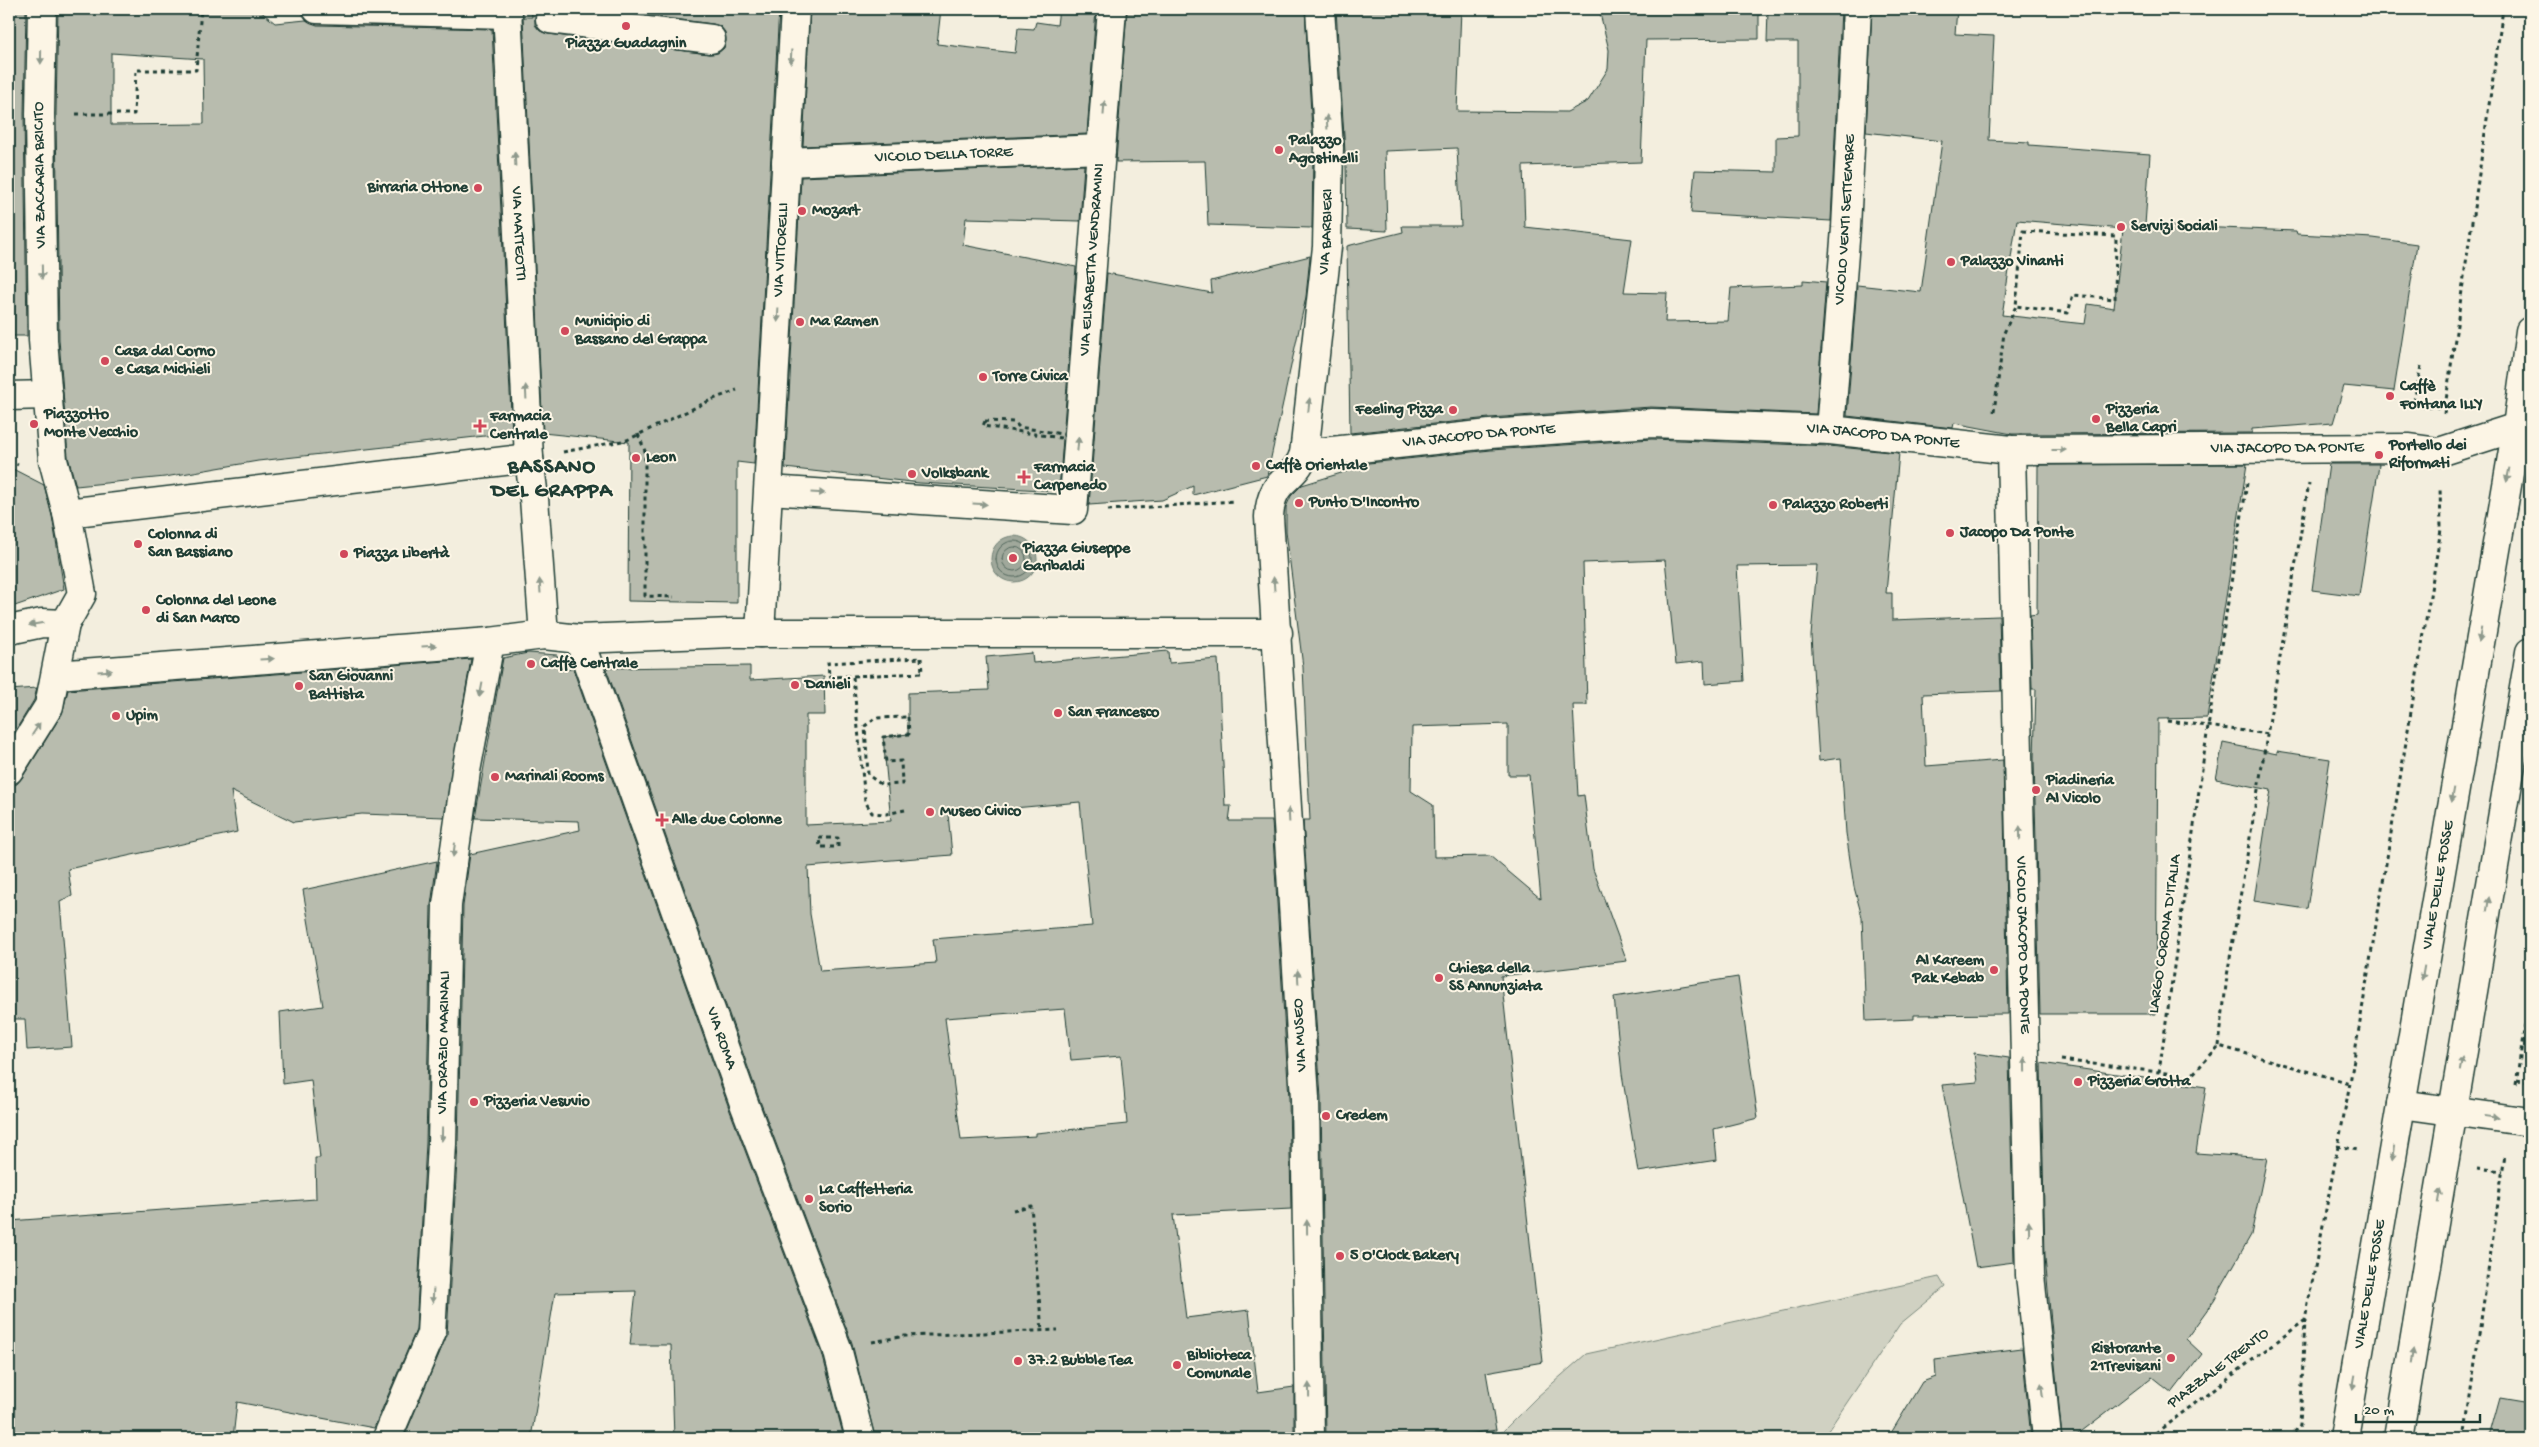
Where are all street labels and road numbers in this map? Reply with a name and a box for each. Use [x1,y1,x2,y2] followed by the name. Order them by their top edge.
[30,101,52,250] street label: VIA ZACCARIA BRICITO
[1830,133,1860,307] street label: VICOLO VENTI SETTEMBRE
[873,143,1014,168] street label: VICOLO DELLA TORRE
[1075,162,1109,357] street label: VIA ELISABETTA VENDRAMINI
[506,185,530,281] street label: VIA MATTEOTTI
[1314,188,1338,277] street label: VIA BARBIERI
[769,202,794,298] street label: VIA VITTORELLI
[1401,420,1557,453] street label: VIA JACOPO DA PONTE
[1805,420,1961,454] street label: VIA JACOPO DA PONTE
[2210,439,2365,459] street label: VIA JACOPO DA PONTE
[2418,818,2459,952] street label: VIALE DELLE FOSSE
[2145,852,2187,1015] street label: LARGO CORONA D'ITALIA
[2011,855,2034,1035] street label: VICOLO JACOPO DA PONTE
[433,970,455,1115] street label: VIA ORAZIO MARINALI
[1290,998,1312,1073] street label: VIA MUSEO
[701,1004,741,1074] street label: VIA ROMA
[2350,1217,2391,1351] street label: VIALE DELLE FOSSE
[2164,1324,2274,1414] street label: PIAZZALE TRENTO

